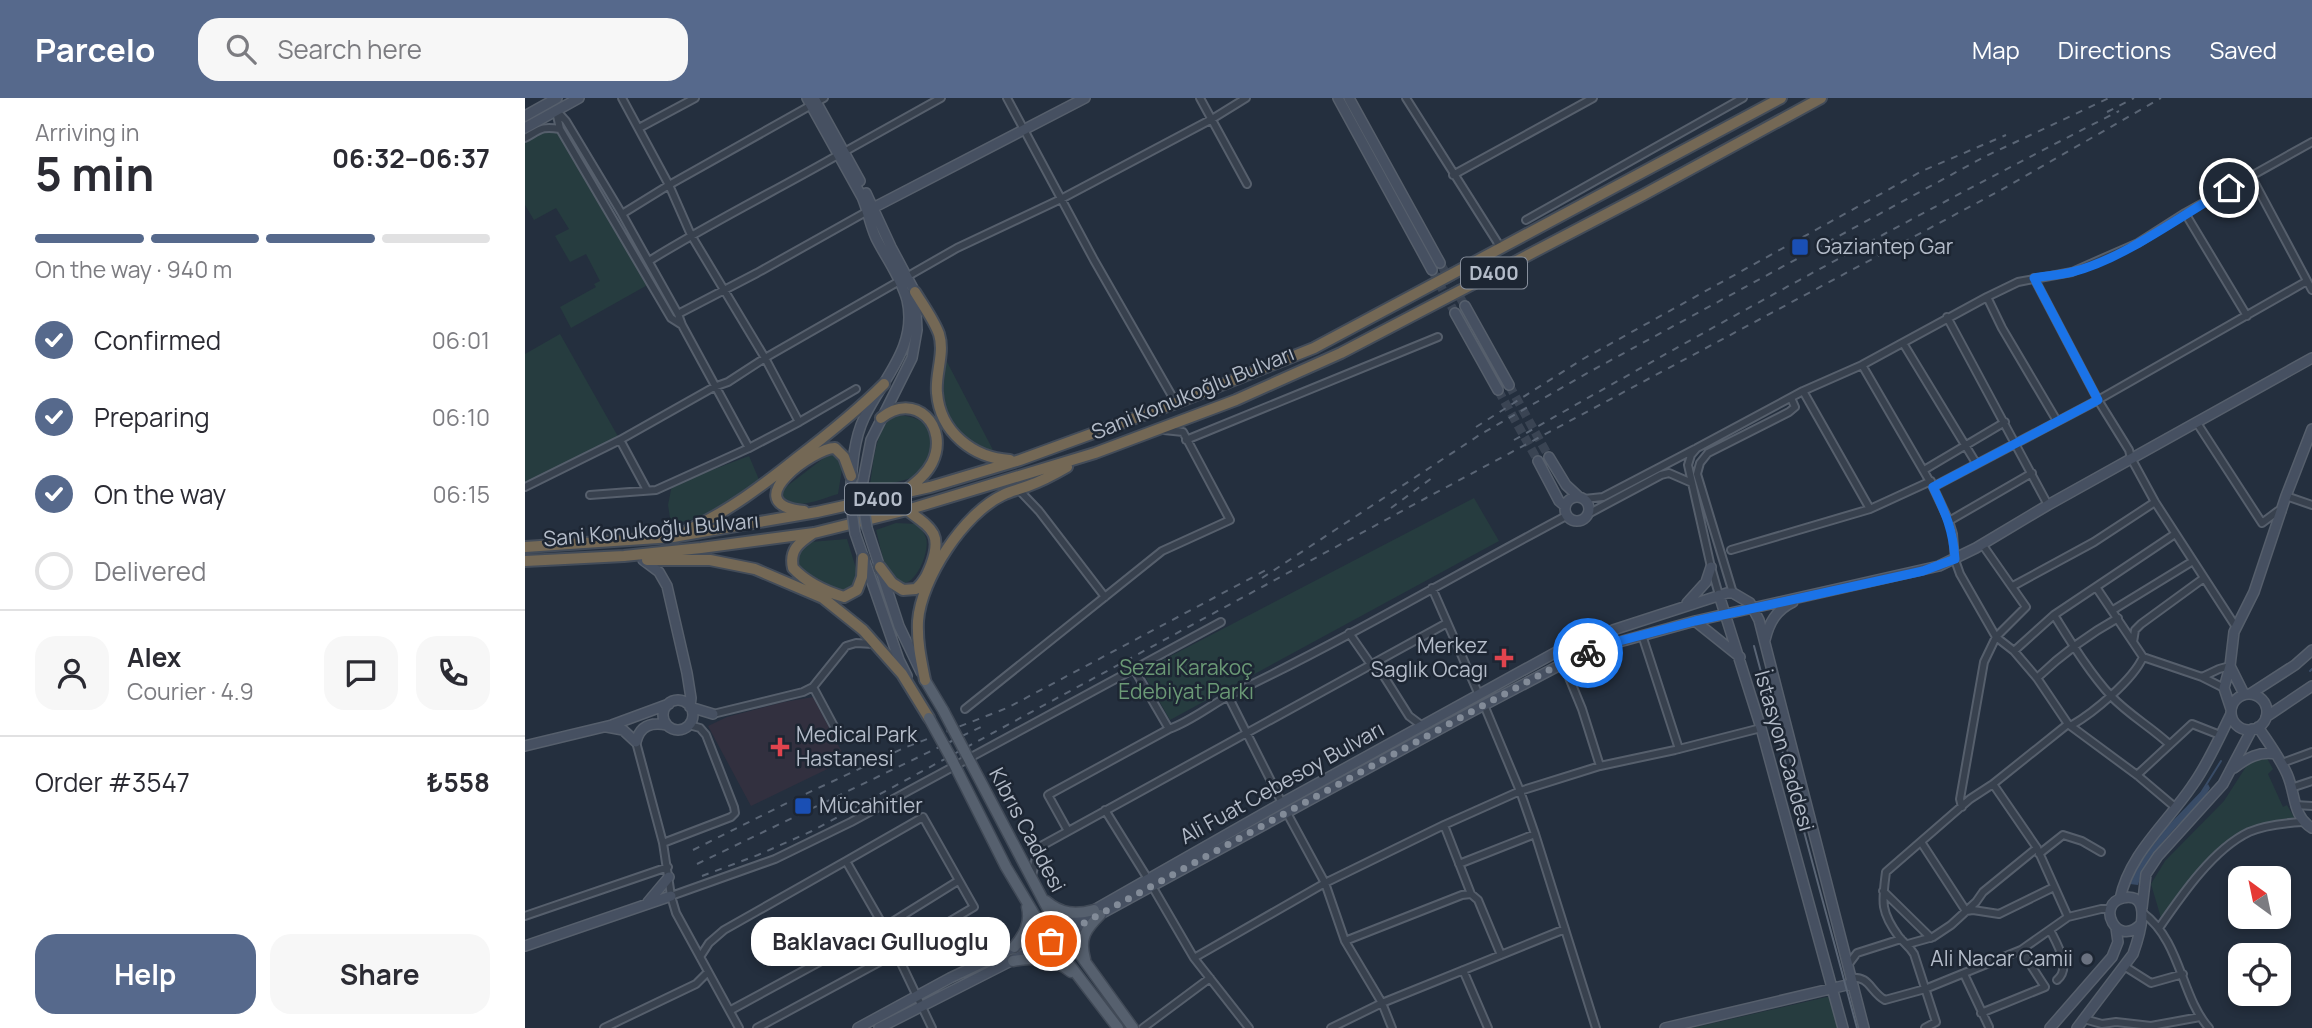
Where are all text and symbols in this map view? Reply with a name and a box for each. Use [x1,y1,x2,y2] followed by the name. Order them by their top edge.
[198,18,688,81] search box
[35,27,156,72] text: Parcelo
[222,30,260,68] icon: search
[278,31,422,67] text: Search here
[1972,33,2020,66] text: Map
[2058,33,2171,66] text: Directions
[2209,33,2277,66] text: Saved
[35,116,140,148] text: Arriving in
[332,140,490,176] text: 06:32–06:37
[35,142,154,205] text: 5 min
[2199,158,2259,218] pin
[2210,169,2248,207] icon: home
[1816,232,1954,260] place label: Gaziantep Gar
[1790,237,1810,257] marker: Gaziantep Gar
[35,253,232,285] text: On the way · 940 m
[1461,258,1527,288] road number: D400
[35,321,73,359] icon: check
[94,322,221,358] text: Confirmed
[432,324,490,356] text: 06:01
[1087,339,1298,446] street label: Sani Konukoğlu Bulvarı
[35,398,73,436] icon: check
[94,399,210,435] text: Preparing
[432,401,490,433] text: 06:10
[35,475,73,513] icon: check
[94,476,226,512] text: On the way
[433,478,490,510] text: 06:15
[845,484,911,514] road number: D400
[542,506,760,552] street label: Sani Konukoğlu Bulvarı
[94,553,206,589] text: Delivered
[1553,618,1623,688] courier
[1371,631,1488,683] place label: Merkez Saglık Ocagı
[1569,634,1607,672] icon: bike
[35,636,109,710] button: person
[324,636,398,710] button: chat
[416,636,490,710] button: phone
[127,639,181,675] text: Alex
[1494,648,1514,668] marker: Merkez Saglık Ocagı
[1118,653,1254,705] park label: Sezai Karakoç Edebiyat Parkı
[1749,667,1821,834] street label: İstasyon Caddesi
[127,675,254,707] text: Courier · 4.9
[1174,714,1389,850] street label: Ali Fuat Cebesoy Bulvarı
[796,720,918,772] place label: Medical Park Hastanesi
[770,737,790,757] marker: Medical Park Hastanesi
[983,762,1072,897] street label: Kıbrıs Caddesi
[35,764,190,800] text: Order #3547
[426,764,490,800] text: ₺558
[819,791,923,819] place label: Mücahitler
[793,796,813,816] marker: Mücahitler
[2228,866,2291,929] north arrow
[2228,866,2291,1006] map controls
[1021,911,1081,971] pin
[750,916,1009,966] callout: Baklavacı Gulluoglu
[1032,922,1070,960] icon: bag
[772,925,989,957] text: Baklavacı Gulluoglu
[35,934,256,1014] button: Help
[270,934,490,1014] button: Share
[2228,943,2291,1006] button: locate
[1930,944,2073,972] place label: Ali Nacar Camii
[2079,951,2095,967] marker: Ali Nacar Camii

